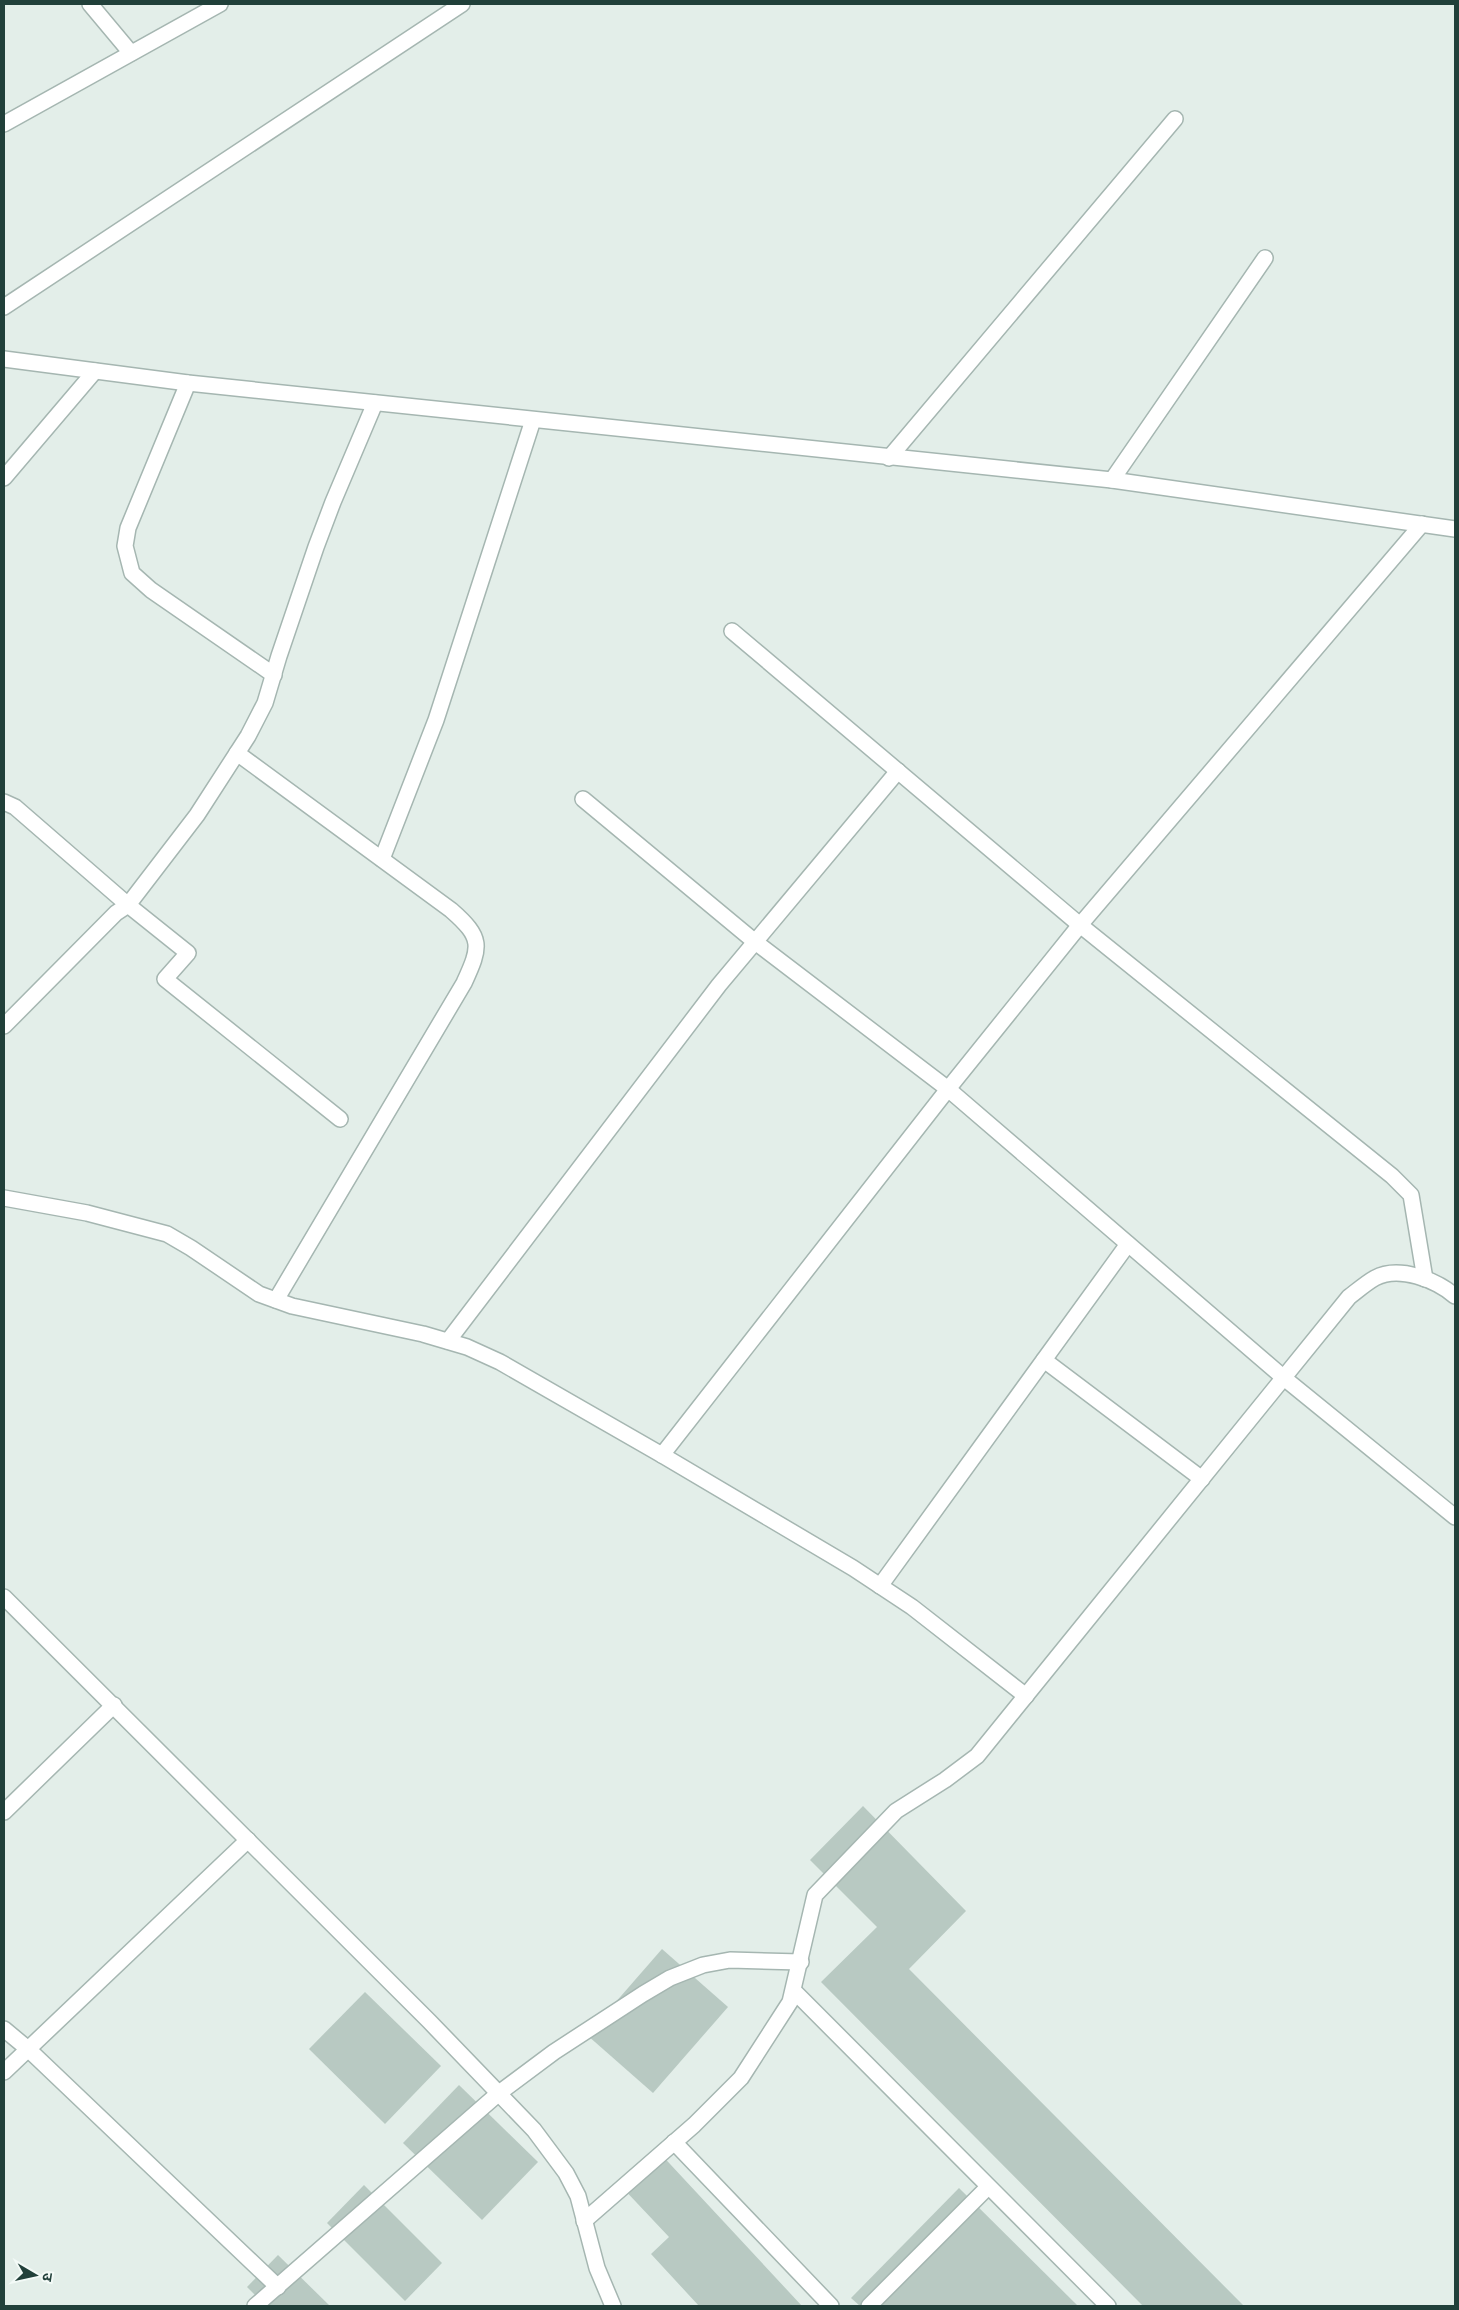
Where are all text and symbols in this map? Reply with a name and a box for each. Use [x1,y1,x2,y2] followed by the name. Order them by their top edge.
[10,2250,60,2300] north arrow
[39,2272,56,2283] text: उ

